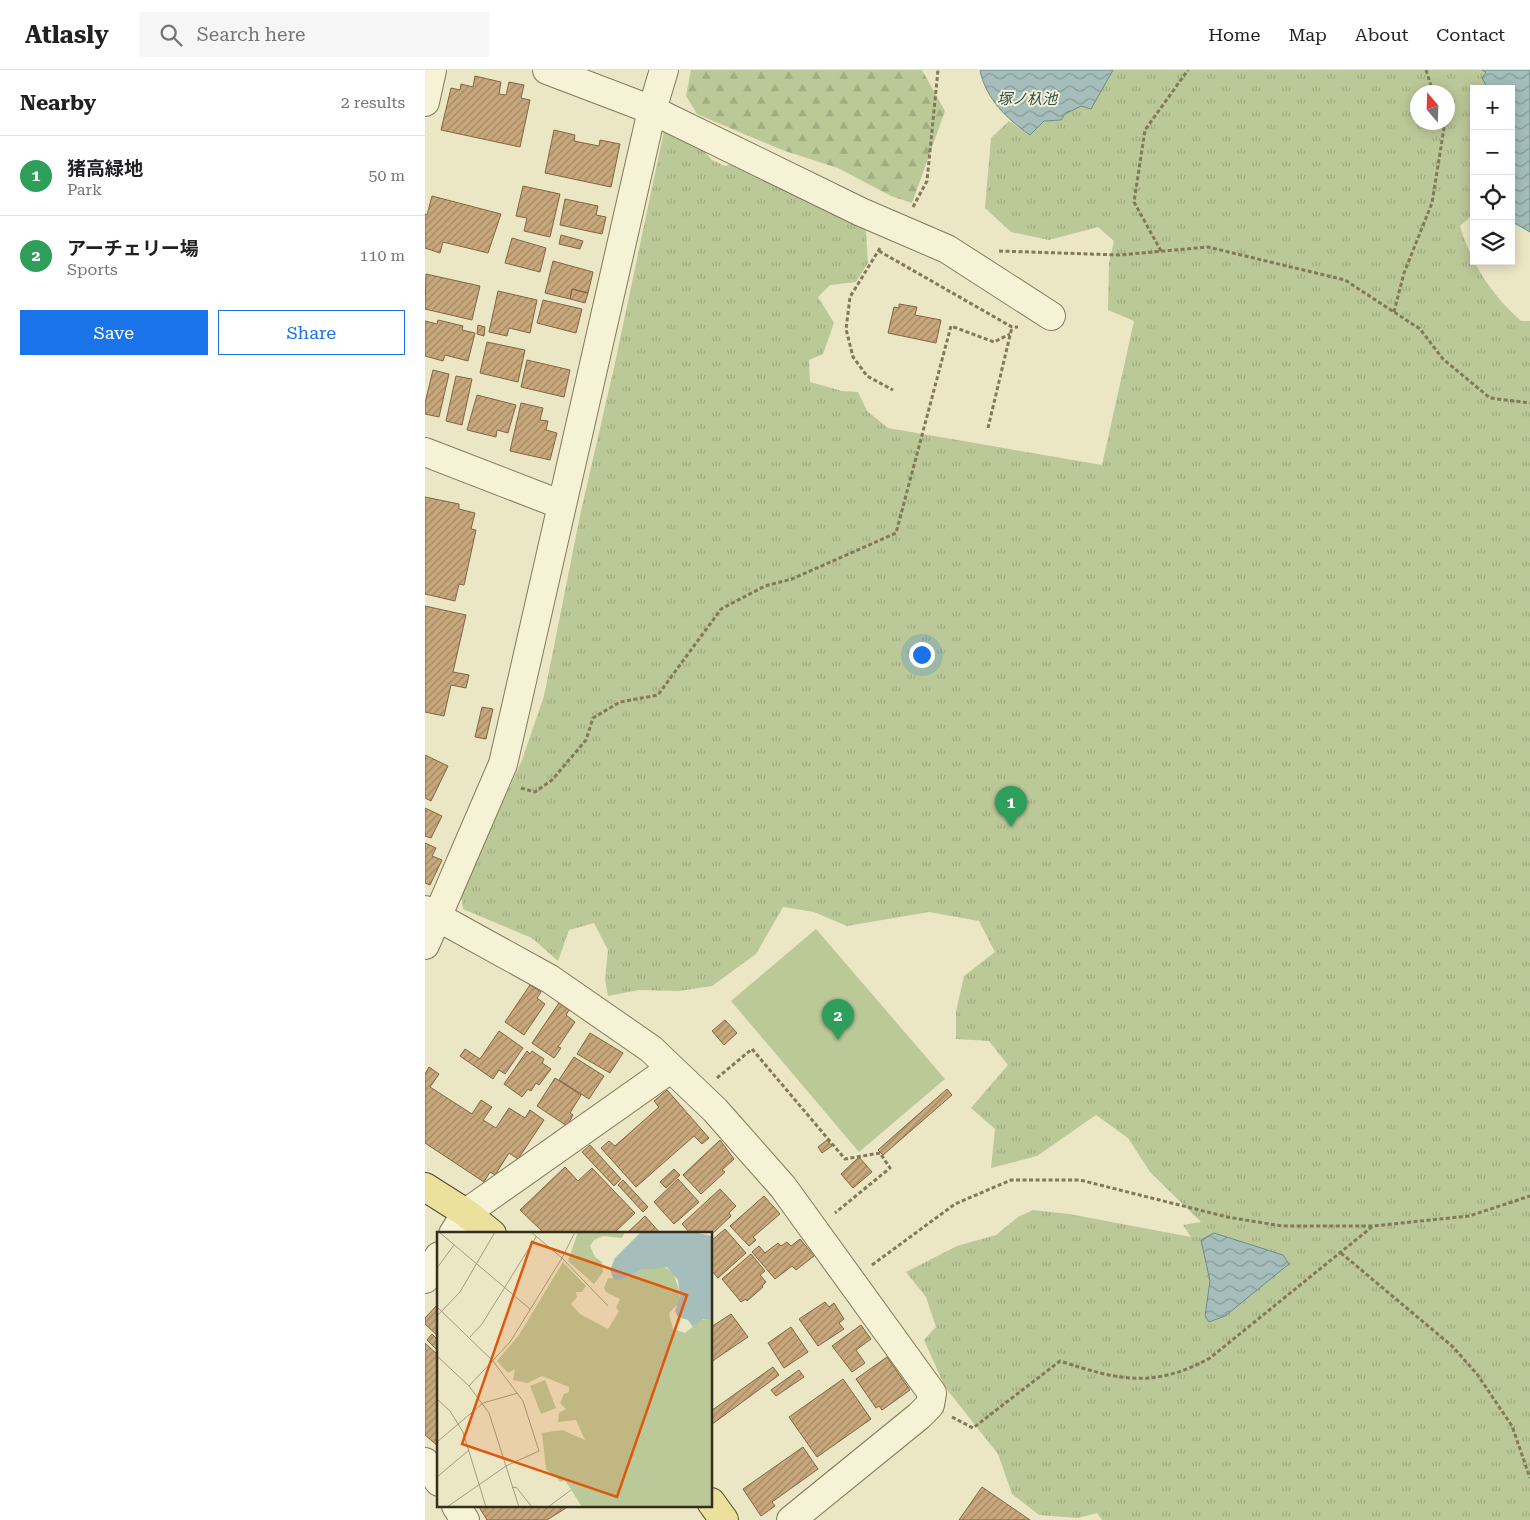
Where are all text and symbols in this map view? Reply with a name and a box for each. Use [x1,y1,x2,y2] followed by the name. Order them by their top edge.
[139,12,489,57] search box
[25,21,109,49] text: Atlasly
[157,21,185,49] icon: search
[197,23,306,46] text: Search here
[1208,24,1260,45] text: Home
[1288,24,1327,45] text: Map
[1355,24,1408,45] text: About
[1436,24,1505,45] text: Contact
[1410,85,1455,130] north arrow
[1470,85,1515,265] map controls
[1470,85,1515,130] button: +
[997,90,1059,108] water label: 塚ノ杁池
[20,91,96,115] text: Nearby
[341,93,405,112] text: 2 results
[1470,130,1515,175] button: −
[67,157,143,180] text: 猪高緑地
[32,166,40,185] text: 1
[368,166,405,185] text: 50 m
[1470,175,1515,220] button: locate
[67,180,102,199] text: Park
[1470,220,1515,265] button: layers
[67,237,199,260] text: アーチェリー場
[32,246,40,265] text: 2
[359,246,405,265] text: 110 m
[67,260,118,279] text: Sports
[20,310,208,355] button: Save
[218,310,405,355] button: Share
[909,642,935,668] your location
[995,786,1027,827] pin: 1
[822,999,854,1040] pin: 2
[437,1232,713,1508] inset map

